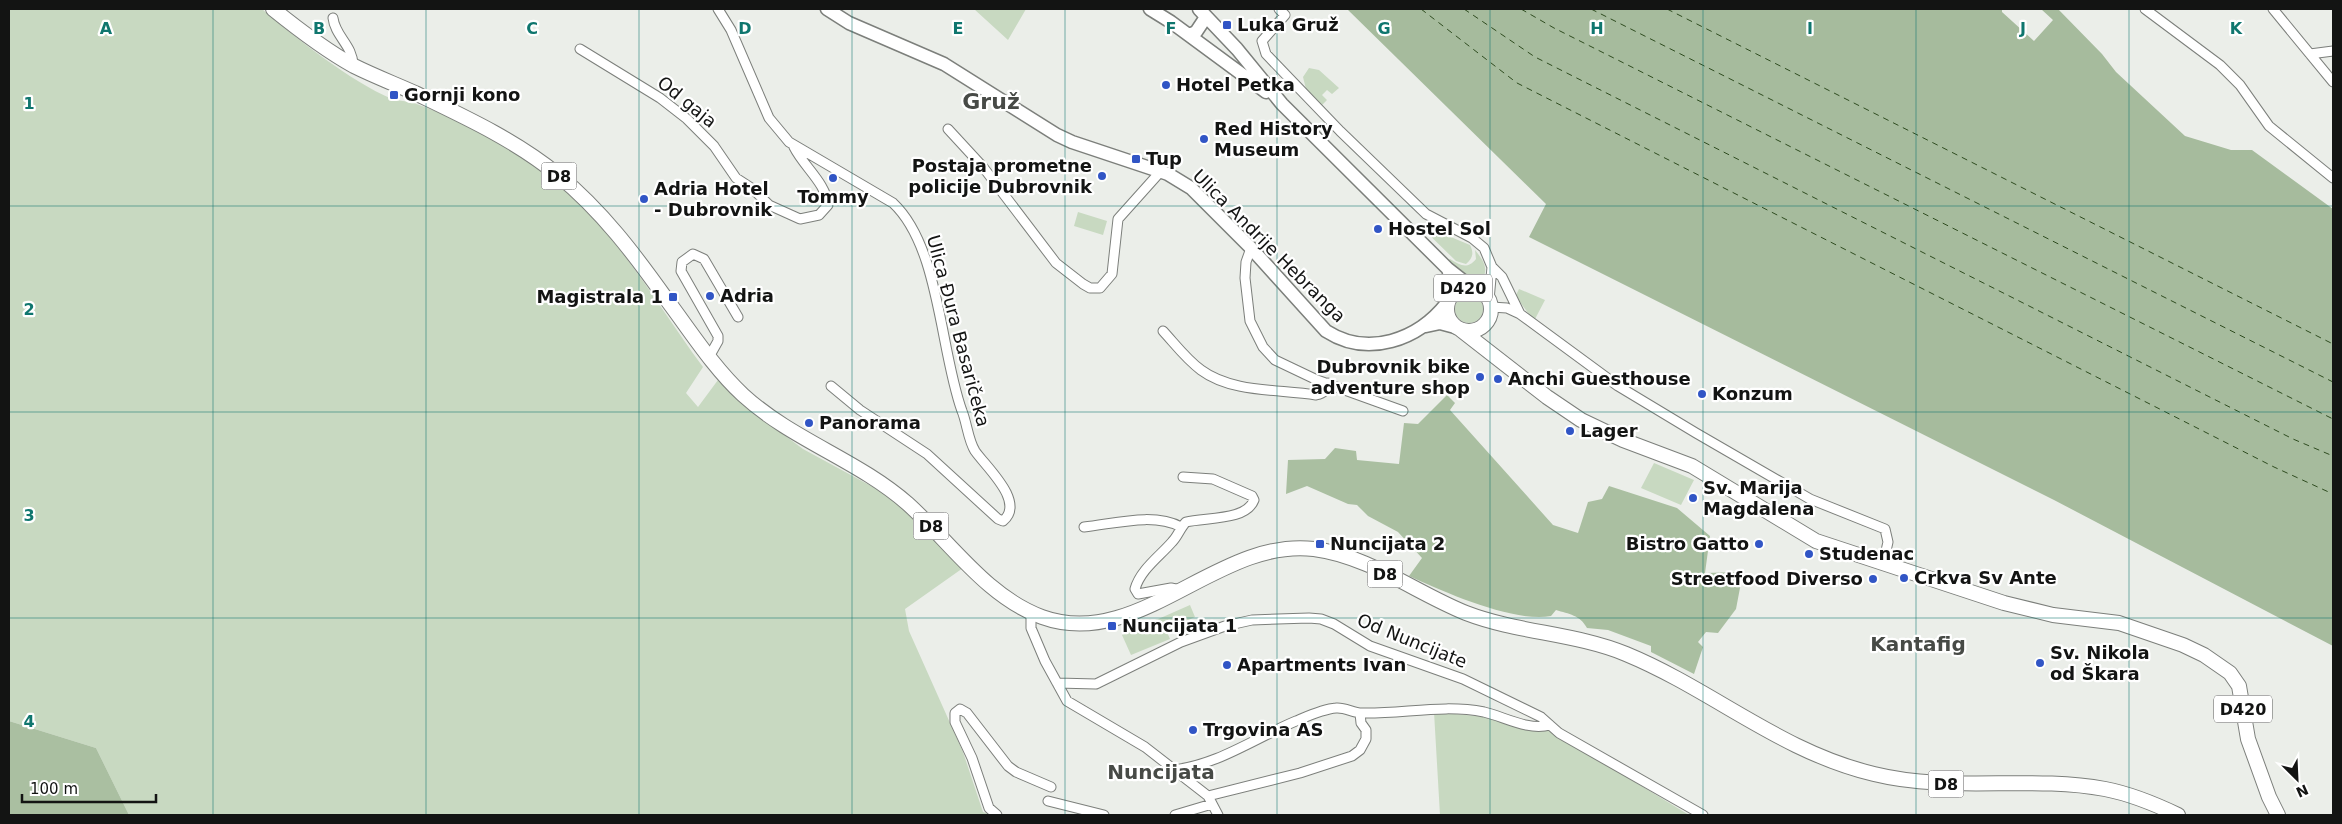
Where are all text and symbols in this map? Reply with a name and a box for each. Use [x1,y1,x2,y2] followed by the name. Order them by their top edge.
[1237,14,1339,35] place label: Luka Gruž
[100,19,113,38] text: A
[313,19,325,38] text: B
[526,19,538,38] text: C
[738,19,752,38] text: D
[953,19,963,38] text: E
[1166,19,1176,38] text: F
[1221,19,1233,31] marker: Luka Gruž
[1377,19,1391,38] text: G
[1590,19,1604,38] text: H
[1807,19,1813,38] text: I
[2019,19,2026,38] text: J
[2230,19,2243,38] text: K
[654,71,721,132] street label: Od gaja
[1176,74,1295,95] place label: Hotel Petka
[1160,79,1172,91] marker: Hotel Petka
[404,84,520,105] place label: Gornji kono
[388,89,400,101] marker: Gornji kono
[962,89,1020,114] district label: Gruž
[23,94,35,113] text: 1
[1214,118,1333,160] place label: Red History Museum
[1198,133,1210,145] marker: Red History Museum
[1146,148,1182,169] place label: Tup
[1130,153,1142,165] marker: Tup
[908,155,1093,197] place label: Postaja prometne policije Dubrovnik
[542,162,576,190] road number: D8
[1189,165,1350,326] street label: Ulica Andrije Hebranga
[1096,170,1108,182] marker: Postaja prometne policije Dubrovnik
[827,172,839,184] marker: Tommy
[654,178,773,220] place label: Adria Hotel - Dubrovnik
[797,186,869,207] place label: Tommy
[638,193,650,205] marker: Adria Hotel - Dubrovnik
[1388,218,1491,239] place label: Hostel Sol
[1372,223,1384,235] marker: Hostel Sol
[923,233,994,429] street label: Ulica Đura Basaričeka
[1434,274,1492,302] road number: D420
[720,285,774,306] place label: Adria
[536,286,663,307] place label: Magistrala 1
[704,290,716,302] marker: Adria
[667,291,679,303] marker: Magistrala 1
[23,300,35,319] text: 2
[1311,356,1470,398] place label: Dubrovnik bike adventure shop
[1508,368,1691,389] place label: Anchi Guesthouse
[1474,371,1486,383] marker: Dubrovnik bike adventure shop
[1492,373,1504,385] marker: Anchi Guesthouse
[1712,383,1793,404] place label: Konzum
[1696,388,1708,400] marker: Konzum
[819,412,921,433] place label: Panorama
[803,417,815,429] marker: Panorama
[1580,420,1638,441] place label: Lager
[1564,425,1576,437] marker: Lager
[1703,477,1814,519] place label: Sv. Marija Magdalena
[1687,492,1699,504] marker: Sv. Marija Magdalena
[23,506,35,525] text: 3
[914,512,948,540] road number: D8
[1330,533,1445,554] place label: Nuncijata 2
[1626,533,1749,554] place label: Bistro Gatto
[1314,538,1326,550] marker: Nuncijata 2
[1753,538,1765,550] marker: Bistro Gatto
[1819,543,1914,564] place label: Studenac
[1803,548,1815,560] marker: Studenac
[1368,560,1402,588] road number: D8
[1914,567,2057,588] place label: Crkva Sv Ante
[1671,568,1863,589] place label: Streetfood Diverso
[1898,572,1910,584] marker: Crkva Sv Ante
[1867,573,1879,585] marker: Streetfood Diverso
[1354,609,1470,672] street label: Od Nuncijate
[1122,615,1237,636] place label: Nuncijata 1
[1106,620,1118,632] marker: Nuncijata 1
[1870,632,1966,656] district label: Kantafig
[2050,642,2150,684] place label: Sv. Nikola od Škara
[1237,654,1406,675] place label: Apartments Ivan
[2034,657,2046,669] marker: Sv. Nikola od Škara
[1221,659,1233,671] marker: Apartments Ivan
[2214,696,2272,722] road number: D420
[23,712,35,731] text: 4
[1203,719,1323,740] place label: Trgovina AS
[1187,724,1199,736] marker: Trgovina AS
[2272,754,2322,804] north arrow
[1107,760,1215,784] district label: Nuncijata
[1928,771,1964,798] road number: D8
[22,772,156,804] scale bar
[30,780,78,798] text: 100 m
[2294,781,2311,801] text: N

